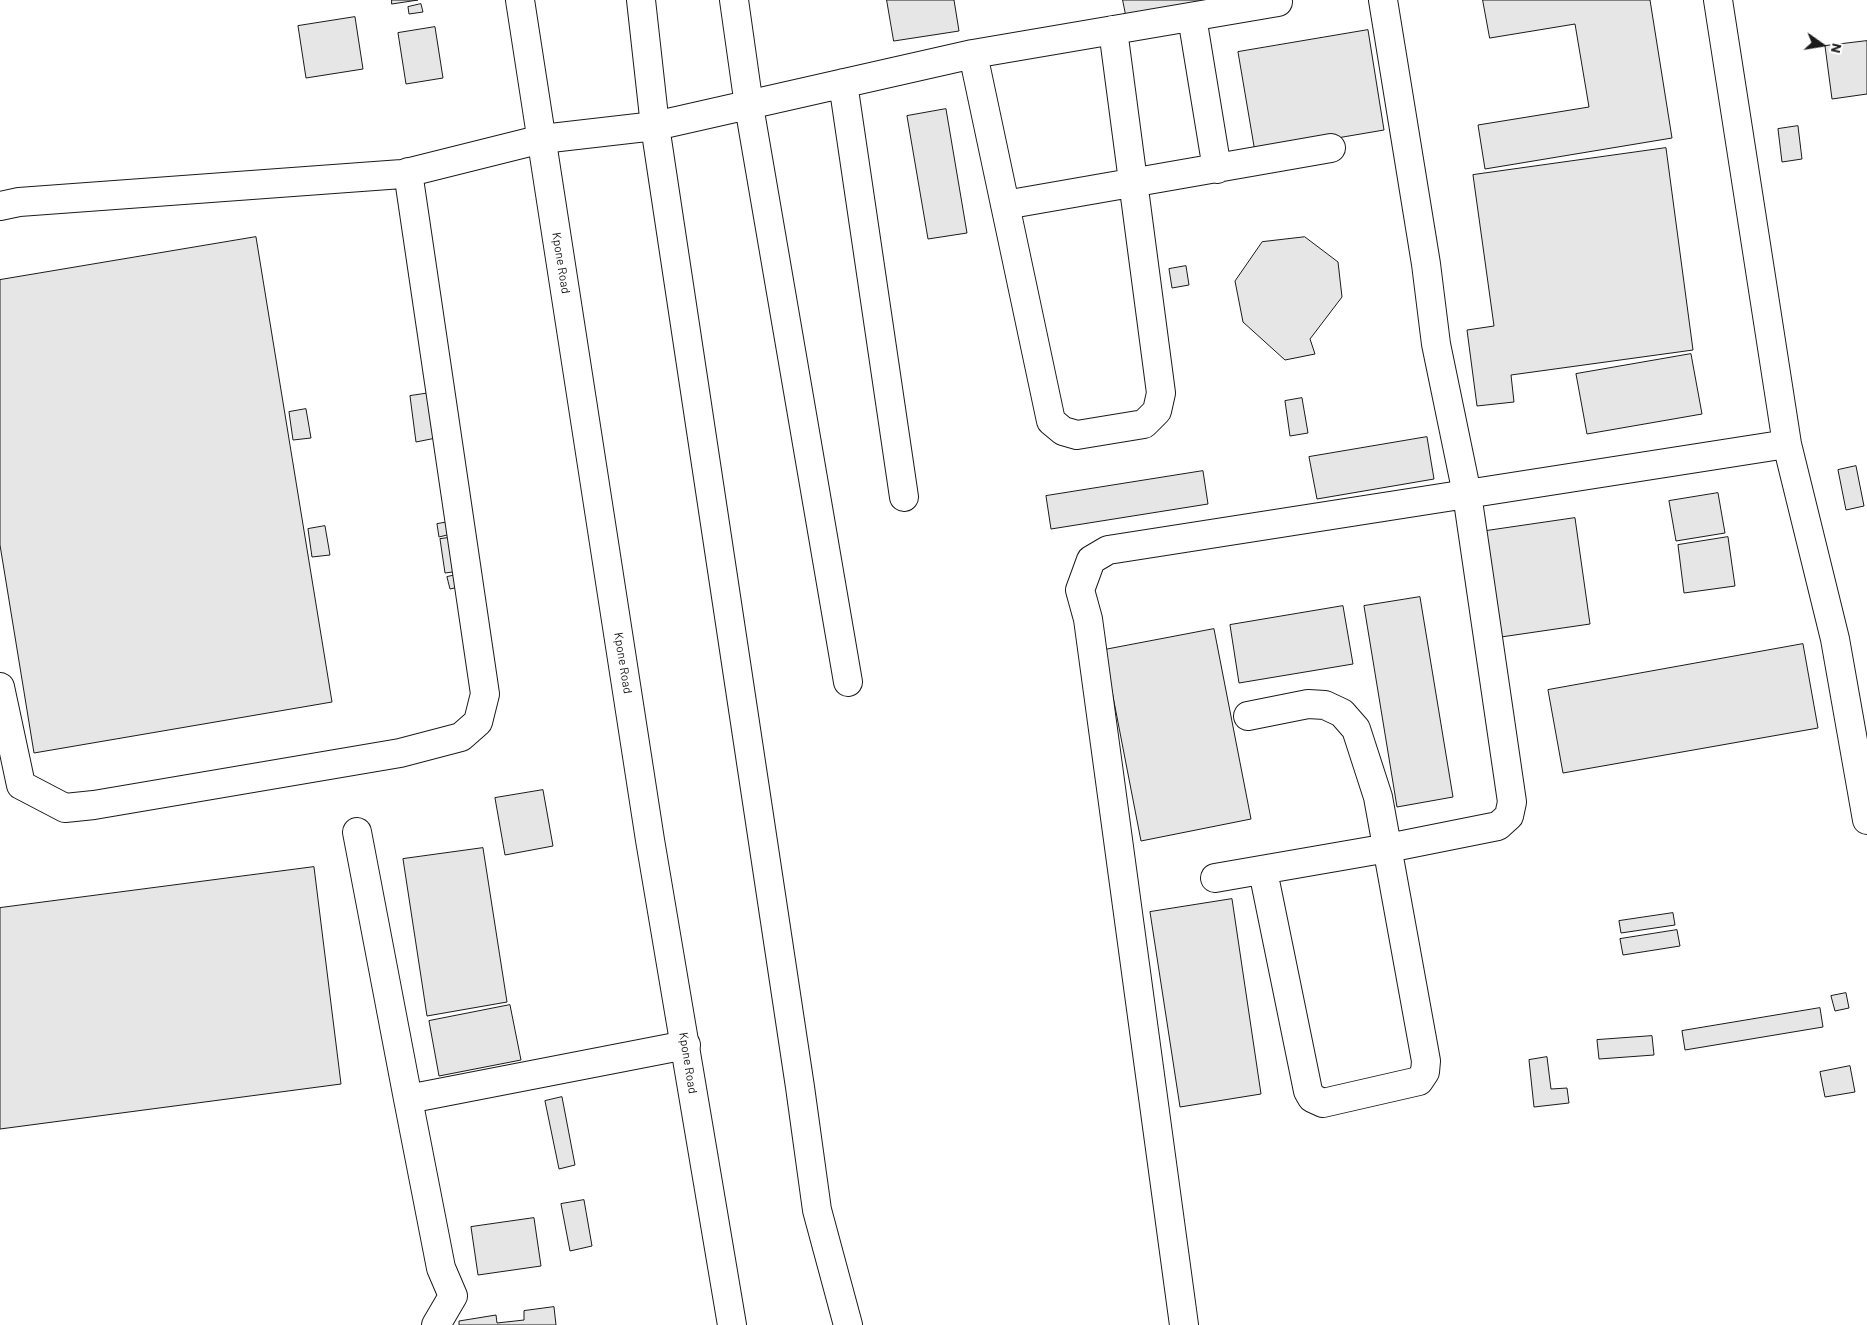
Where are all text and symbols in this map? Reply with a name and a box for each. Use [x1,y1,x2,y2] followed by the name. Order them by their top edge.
[1797,20,1847,70] north arrow
[1828,42,1846,55] text: N
[549,231,573,295] street label: Kpone Road
[611,631,635,695] street label: Kpone Road
[676,1031,700,1095] street label: Kpone Road

